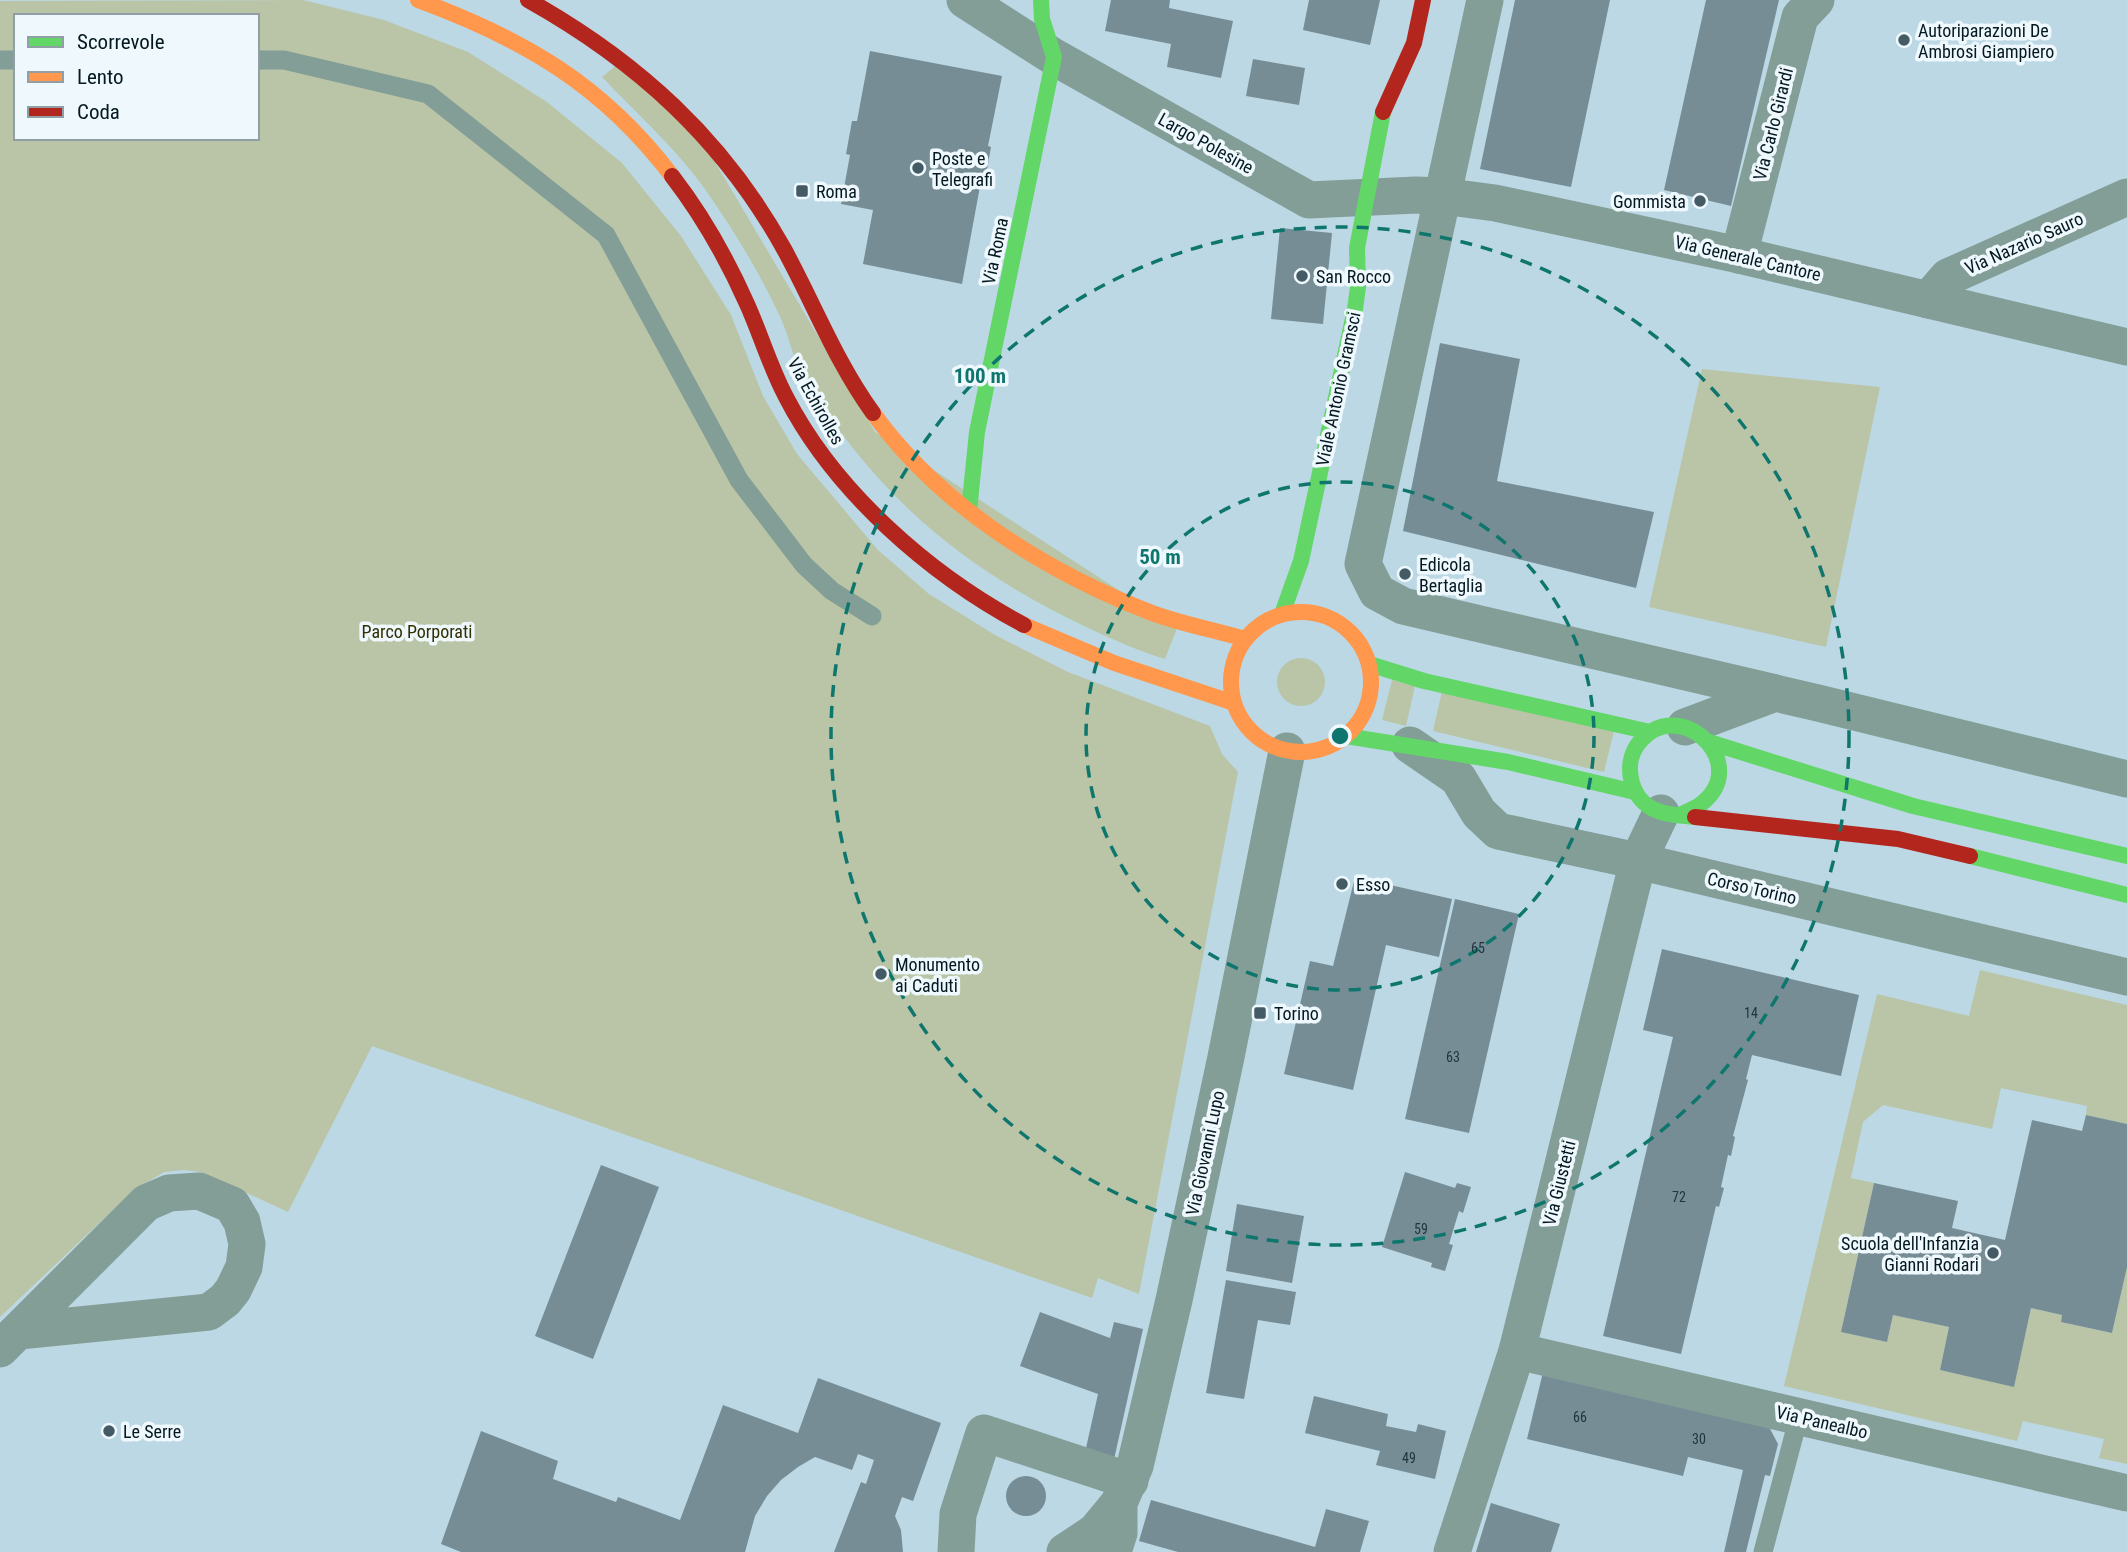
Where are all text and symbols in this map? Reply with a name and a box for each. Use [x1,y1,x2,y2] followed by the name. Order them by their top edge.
[14,14,259,140] legend
[1918,20,2054,62] place label: Autoriparazioni De Ambrosi Giampiero
[77,30,165,54] text: Scorrevole
[1896,32,1912,48] marker: Autoriparazioni De Ambrosi Giampiero
[77,65,124,89] text: Lento
[1749,65,1797,183] street label: Via Carlo Girardi
[77,100,120,124] text: Coda
[1155,108,1257,178] street label: Largo Polesine
[932,148,993,190] place label: Poste e Telegrafi
[910,160,926,176] marker: Poste e Telegrafi
[816,181,857,202] place label: Roma
[794,183,810,199] marker: Roma
[1613,191,1686,212] place label: Gommista
[1692,193,1708,209] marker: Gommista
[1962,208,2086,278] street label: Via Nazario Sauro
[978,216,1012,286] street label: Via Roma
[1673,231,1823,285] street label: Via Generale Cantore
[1316,266,1391,287] place label: San Rocco
[1294,268,1310,284] marker: San Rocco
[1311,310,1365,468] street label: Viale Antonio Gramsci
[784,354,848,448] street label: Via Echirolles
[954,364,1006,388] text: 100 m
[1139,545,1181,569] text: 50 m
[1419,554,1483,596] place label: Edicola Bertaglia
[1397,566,1413,582] marker: Edicola Bertaglia
[362,621,472,642] park label: Parco Porporati
[1328,724,1352,748] centre of rings
[1705,868,1799,908] street label: Corso Torino
[1356,874,1390,895] place label: Esso
[1334,876,1350,892] marker: Esso
[1471,940,1485,956] house number: 65
[895,954,980,996] place label: Monumento ai Caduti
[873,966,889,982] marker: Monumento ai Caduti
[1274,1003,1319,1024] place label: Torino
[1252,1005,1268,1021] marker: Torino
[1744,1005,1758,1021] house number: 14
[1446,1049,1460,1065] house number: 63
[1181,1089,1229,1217] street label: Via Giovanni Lupo
[1538,1138,1580,1228] street label: Via Giustetti
[1672,1189,1686,1205] house number: 72
[1414,1221,1428,1237] house number: 59
[1841,1233,1979,1275] place label: Scuola dell'Infanzia Gianni Rodari
[1985,1245,2001,1261] marker: Scuola dell'Infanzia Gianni Rodari
[1774,1401,1870,1443] street label: Via Panealbo
[1573,1409,1587,1425] house number: 66
[123,1421,181,1442] place label: Le Serre
[101,1423,117,1439] marker: Le Serre
[1692,1431,1706,1447] house number: 30
[1402,1450,1416,1466] house number: 49

